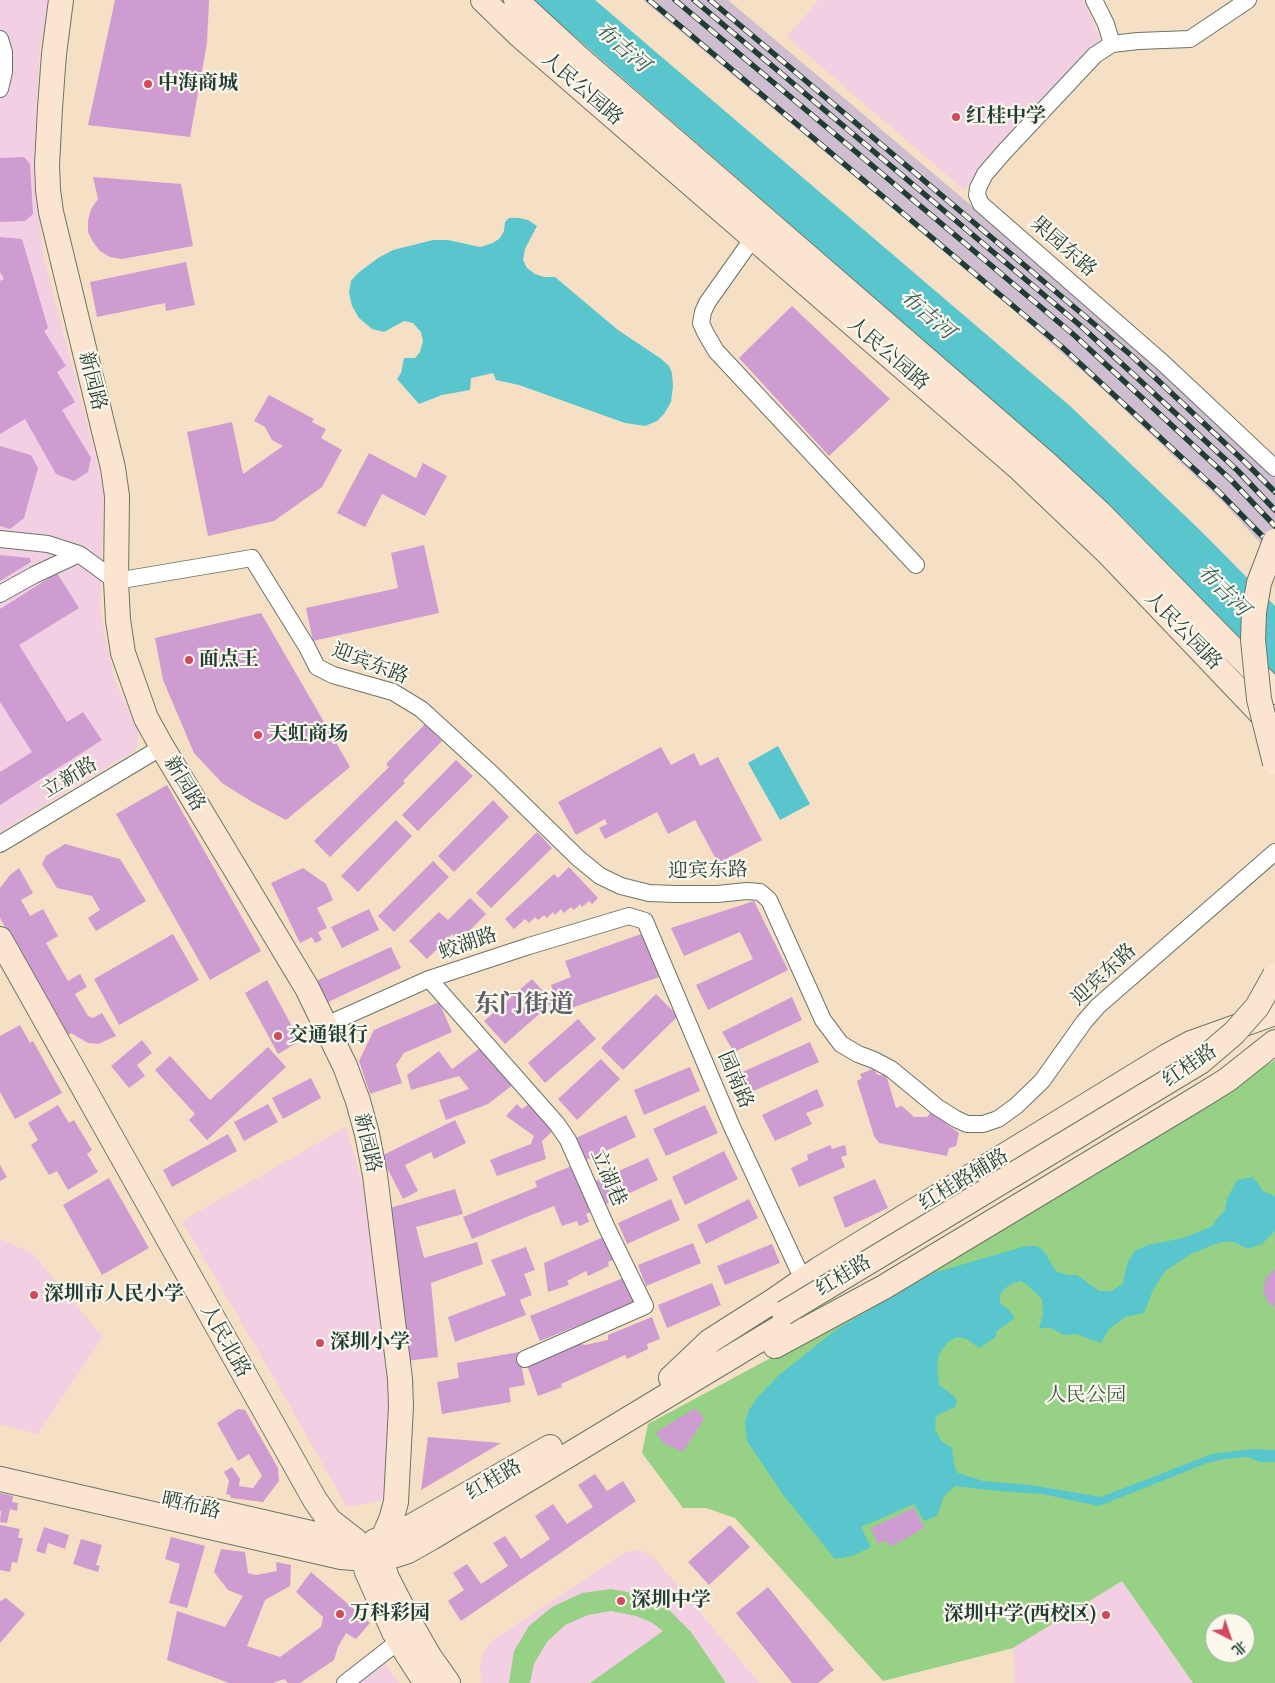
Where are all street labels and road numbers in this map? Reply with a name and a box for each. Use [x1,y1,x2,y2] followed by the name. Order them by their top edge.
[536,47,628,131] street label: 人民公园路
[1025,212,1101,282] street label: 果园东路
[842,312,934,396] street label: 人民公园路
[73,349,111,413] street label: 新园路
[1140,587,1226,675] street label: 人民公园路
[328,638,412,690] street label: 迎宾东路
[38,752,102,804] street label: 立新路
[158,752,210,816] street label: 新园路
[668,858,748,884] street label: 迎宾东路
[436,923,500,965] street label: 蛟湖路
[1067,939,1141,1011] street label: 迎宾东路
[1158,1039,1222,1093] street label: 红桂路
[712,1048,758,1112] street label: 园南路
[349,1111,385,1175] street label: 新园路
[915,1144,1013,1216] street label: 红桂路辅路
[585,1146,631,1210] street label: 立湖巷
[812,1250,876,1302] street label: 红桂路
[195,1300,255,1382] street label: 人民北路
[462,1455,526,1505] street label: 红桂路
[159,1488,223,1524] street label: 晒布路

